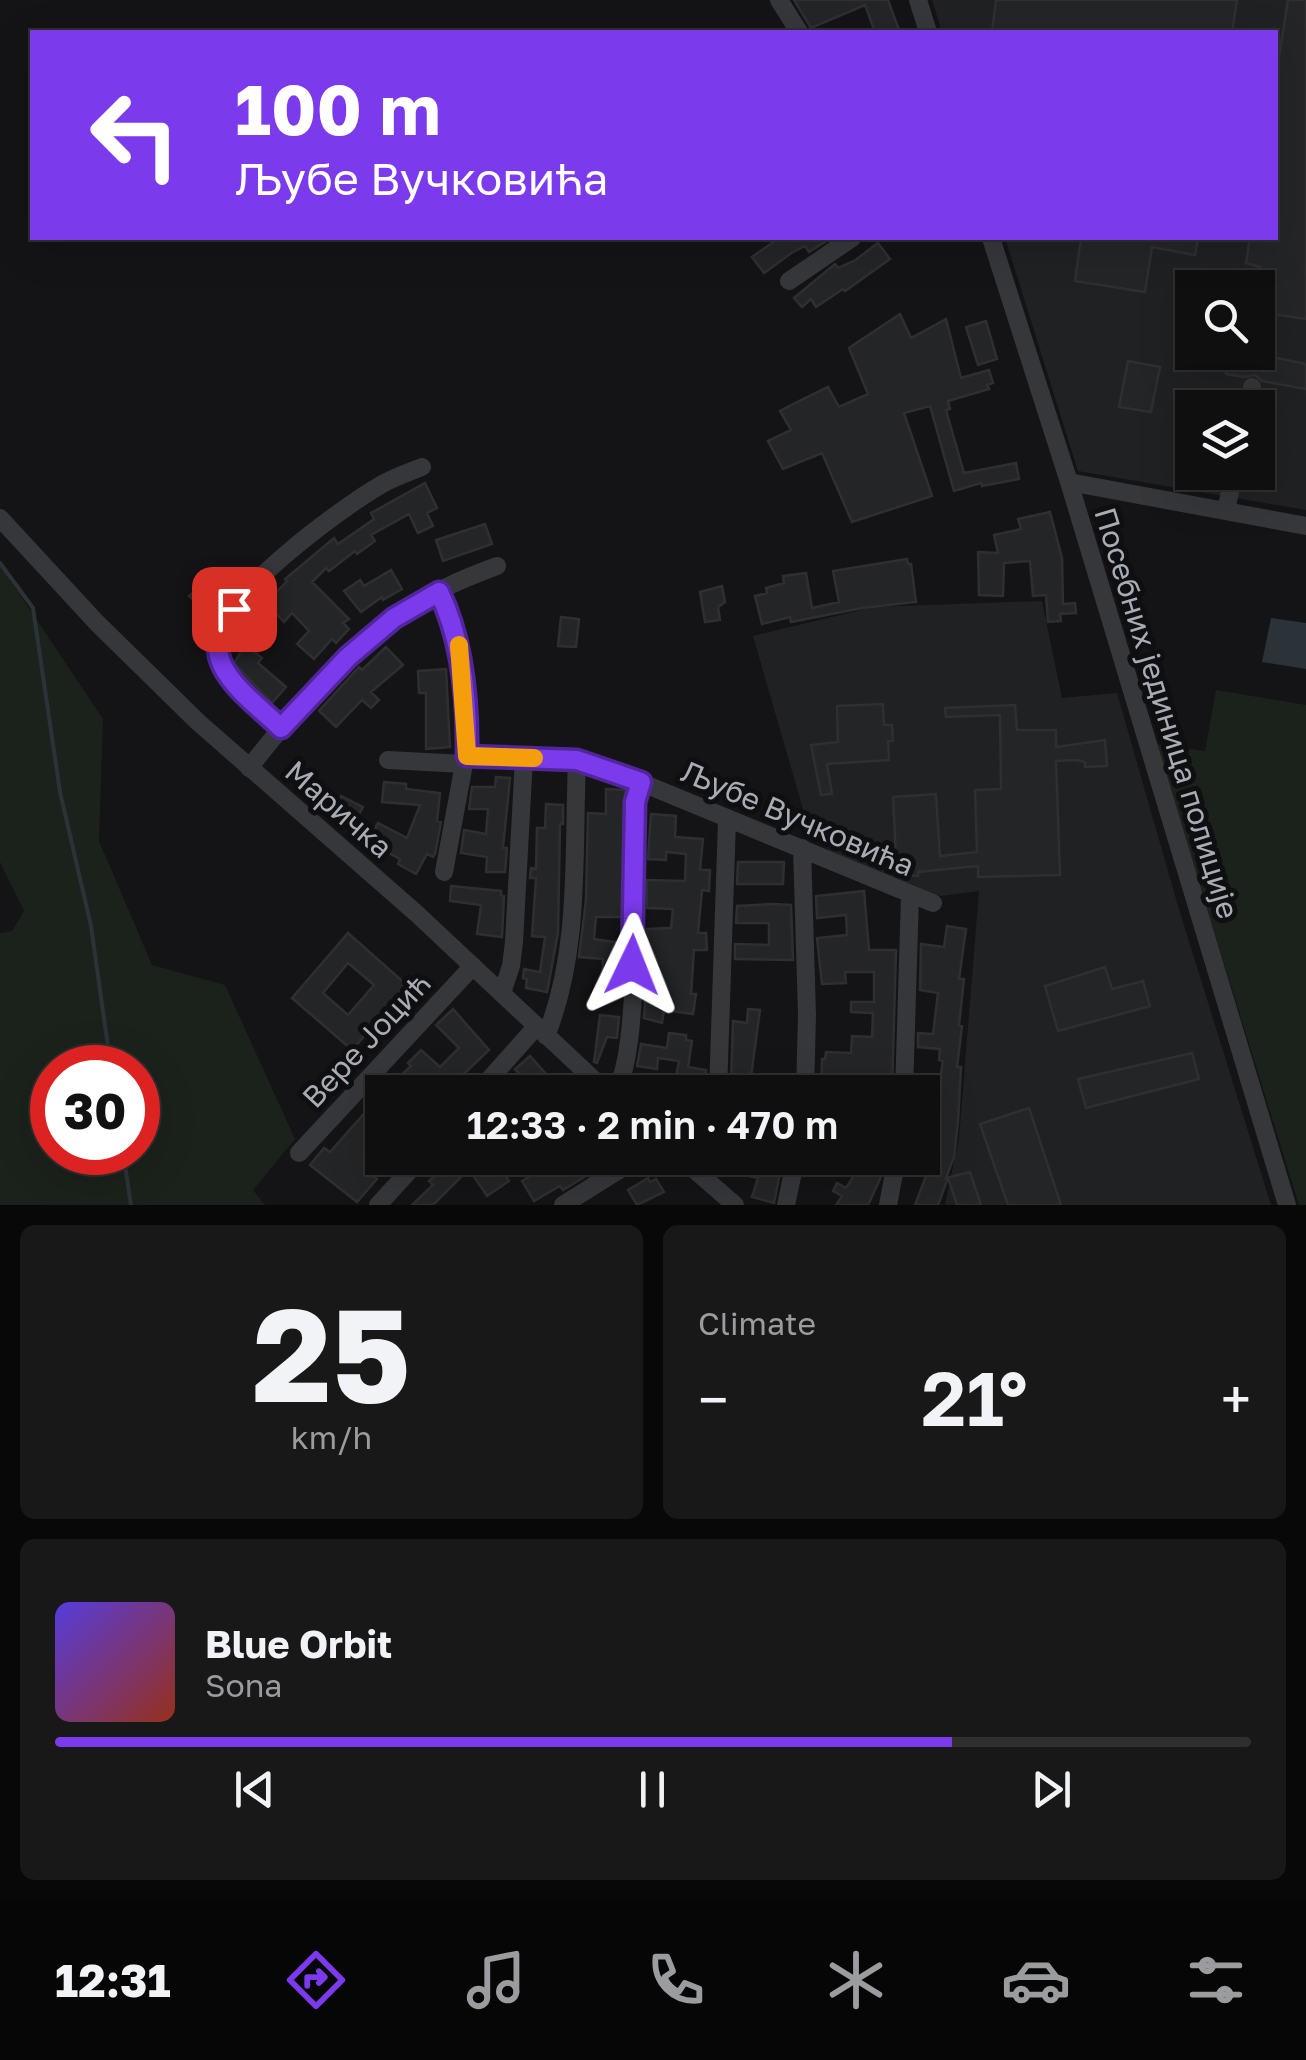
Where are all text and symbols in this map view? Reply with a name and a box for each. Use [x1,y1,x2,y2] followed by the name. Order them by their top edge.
[235,66,441,150] text: 100 m
[70,70,200,200] icon: left
[235,151,609,205] text: Љубе Вучковића
[1175,270,1275,490] map controls
[1175,270,1275,370] button: search
[1175,390,1275,490] button: layers
[1087,503,1247,923] street label: Посебних јединица полиције
[192,567,277,652] pin
[207,582,262,637] icon: arrive
[278,753,400,865] street label: Маричка
[676,753,920,883] street label: Љубе Вучковића
[580,913,684,1017] position arrow
[295,965,437,1115] street label: Вере Јоцић
[30,1045,160,1175] speed limit sign: 30
[467,1102,838,1147] text: 12:33 · 2 min · 470 m
[252,1275,411,1431] text: 25
[698,1304,816,1342] text: Climate
[921,1352,1028,1443] text: 21°
[698,1366,728,1432] text: −
[1221,1366,1251,1432] text: +
[291,1418,372,1456] text: km/h
[205,1621,392,1666] text: Blue Orbit
[205,1666,282,1704] text: Sona
[227,1762,282,1817] icon: previous
[625,1762,680,1817] icon: pause
[1024,1762,1079,1817] icon: next
[281,1945,351,2015] icon: directions
[461,1945,531,2015] icon: music
[641,1945,711,2015] icon: phone
[821,1945,891,2015] icon: climate
[1001,1945,1071,2015] icon: car
[1181,1945,1251,2015] icon: filters
[55,1953,171,2007] text: 12:31

